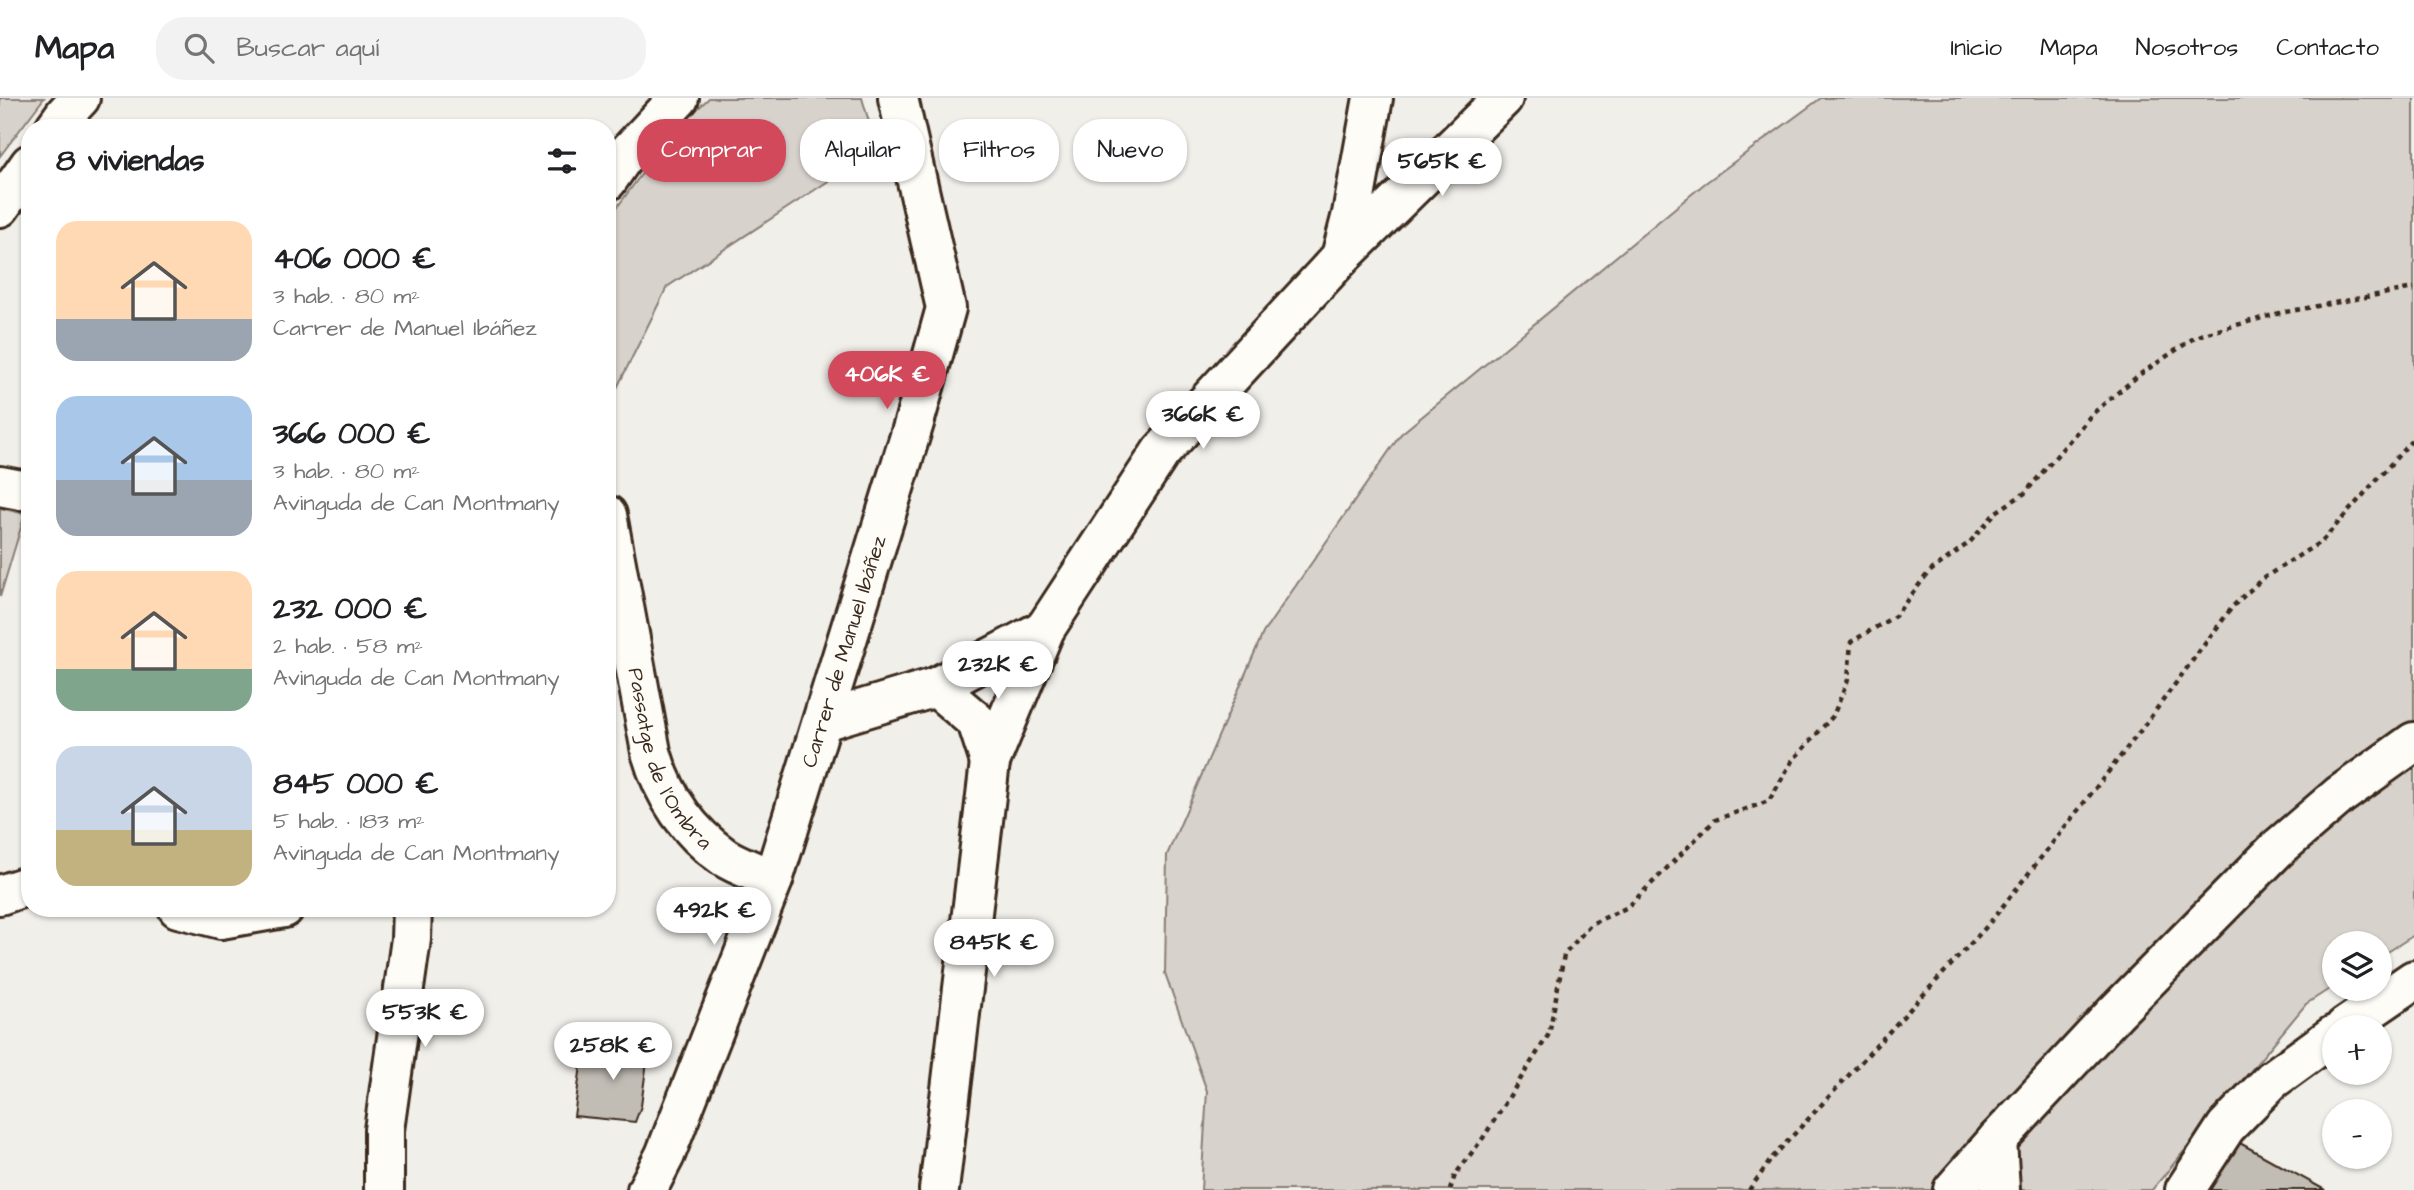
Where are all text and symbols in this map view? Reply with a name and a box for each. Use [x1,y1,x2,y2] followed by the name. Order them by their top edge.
[156,17,646,80] search box
[35,25,114,71] text: Mapa
[180,29,218,67] icon: search
[236,30,379,66] text: Buscar aquí
[1950,31,2002,65] text: Inicio
[2040,31,2098,65] text: Mapa
[2136,31,2238,65] text: Nosotros
[2276,31,2379,65] text: Contacto
[637,119,786,182] chip: Comprar
[800,119,925,182] chip: Alquilar
[939,119,1059,182] chip: Filtros
[1073,119,1187,182] chip: Nuevo
[1385,139,1499,198] pin: 565K €
[56,140,205,182] text: 8 viviendas
[543,142,581,180] icon: filters
[1398,145,1486,177] text: 565K €
[273,238,436,280] text: 406 000 €
[112,249,196,333] icon: home
[273,280,420,312] text: 3 hab. · 80 m²
[273,312,537,344] text: Carrer de Manuel Ibáñez
[830,352,944,411] pin: 406K €
[844,358,930,390] text: 406K €
[1146,392,1260,451] pin: 366K €
[1162,398,1244,430] text: 366K €
[273,413,431,455] text: 366 000 €
[112,424,196,508] icon: home
[273,455,420,487] text: 3 hab. · 80 m²
[273,487,560,519] text: Avinguda de Can Montmany
[795,532,894,771] street label: Carrer de Manuel Ibáñez
[273,588,427,630] text: 232 000 €
[112,599,196,683] icon: home
[273,630,423,662] text: 2 hab. · 58 m²
[941,642,1055,701] pin: 232K €
[958,648,1038,680] text: 232K €
[273,662,560,694] text: Avinguda de Can Montmany
[621,665,719,857] street label: Passatge de l'Ombra
[273,763,439,805] text: 845 000 €
[112,774,196,858] icon: home
[273,805,425,837] text: 5 hab. · 183 m²
[273,837,560,869] text: Avinguda de Can Montmany
[657,888,771,947] pin: 492K €
[672,894,756,926] text: 492K €
[937,920,1051,979] pin: 845K €
[950,926,1038,958] text: 845K €
[2322,931,2392,1169] map controls
[2322,931,2392,1001] button: layers
[368,990,482,1049] pin: 553K €
[382,996,468,1028] text: 553K €
[2322,1015,2392,1085] button: +
[556,1023,670,1082] pin: 258K €
[570,1029,656,1061] text: 258K €
[2322,1099,2392,1169] button: −

